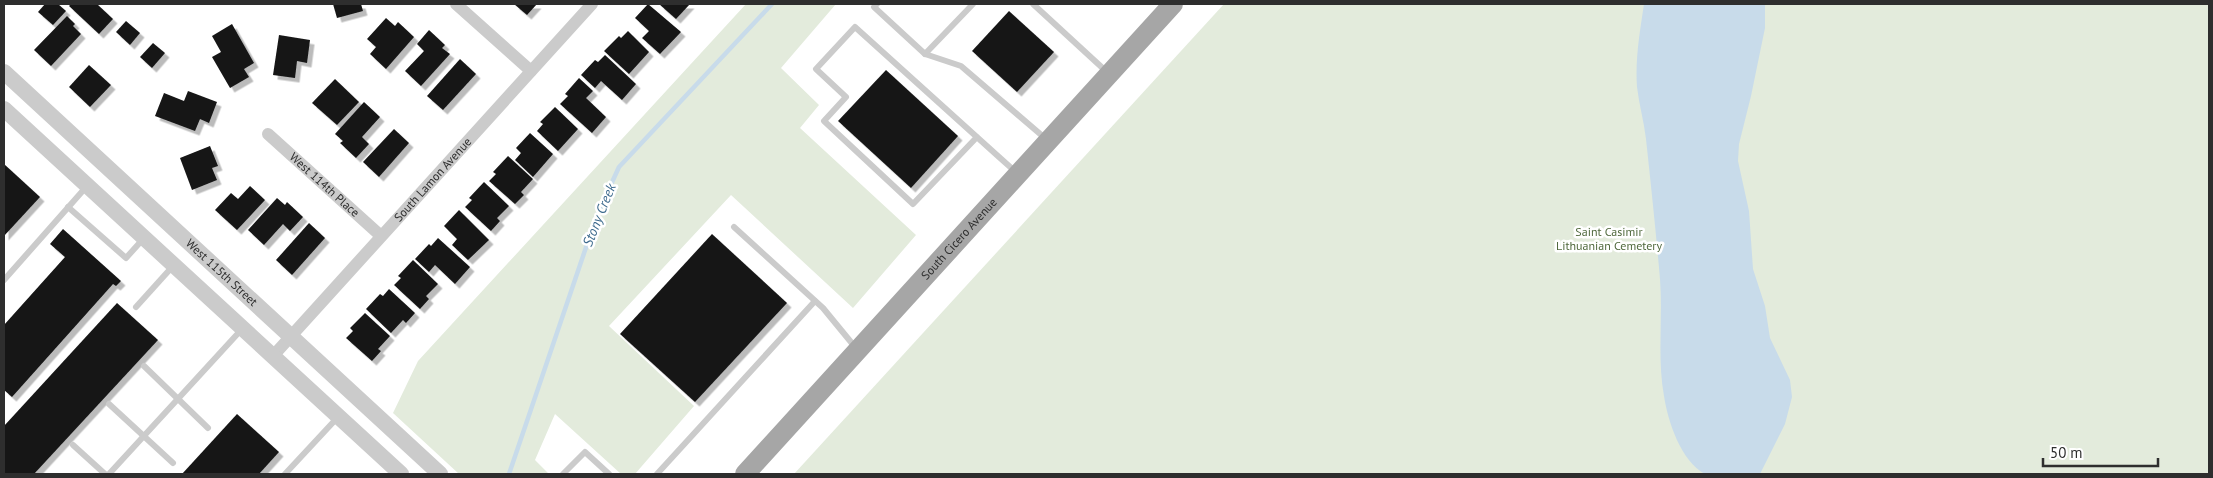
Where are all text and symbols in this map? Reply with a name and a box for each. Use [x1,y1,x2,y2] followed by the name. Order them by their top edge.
[391,134,474,224] street label: South Lamon Avenue
[287,149,363,220] street label: West 114th Place
[578,180,620,249] water label: Stony Creek
[918,195,1000,283] street label: South Cicero Avenue
[1556,224,1662,253] park label: Saint Casimir Lithuanian Cemetery
[183,236,261,309] street label: West 115th Street
[2043,436,2158,468] scale bar
[2050,443,2083,462] text: 50 m

